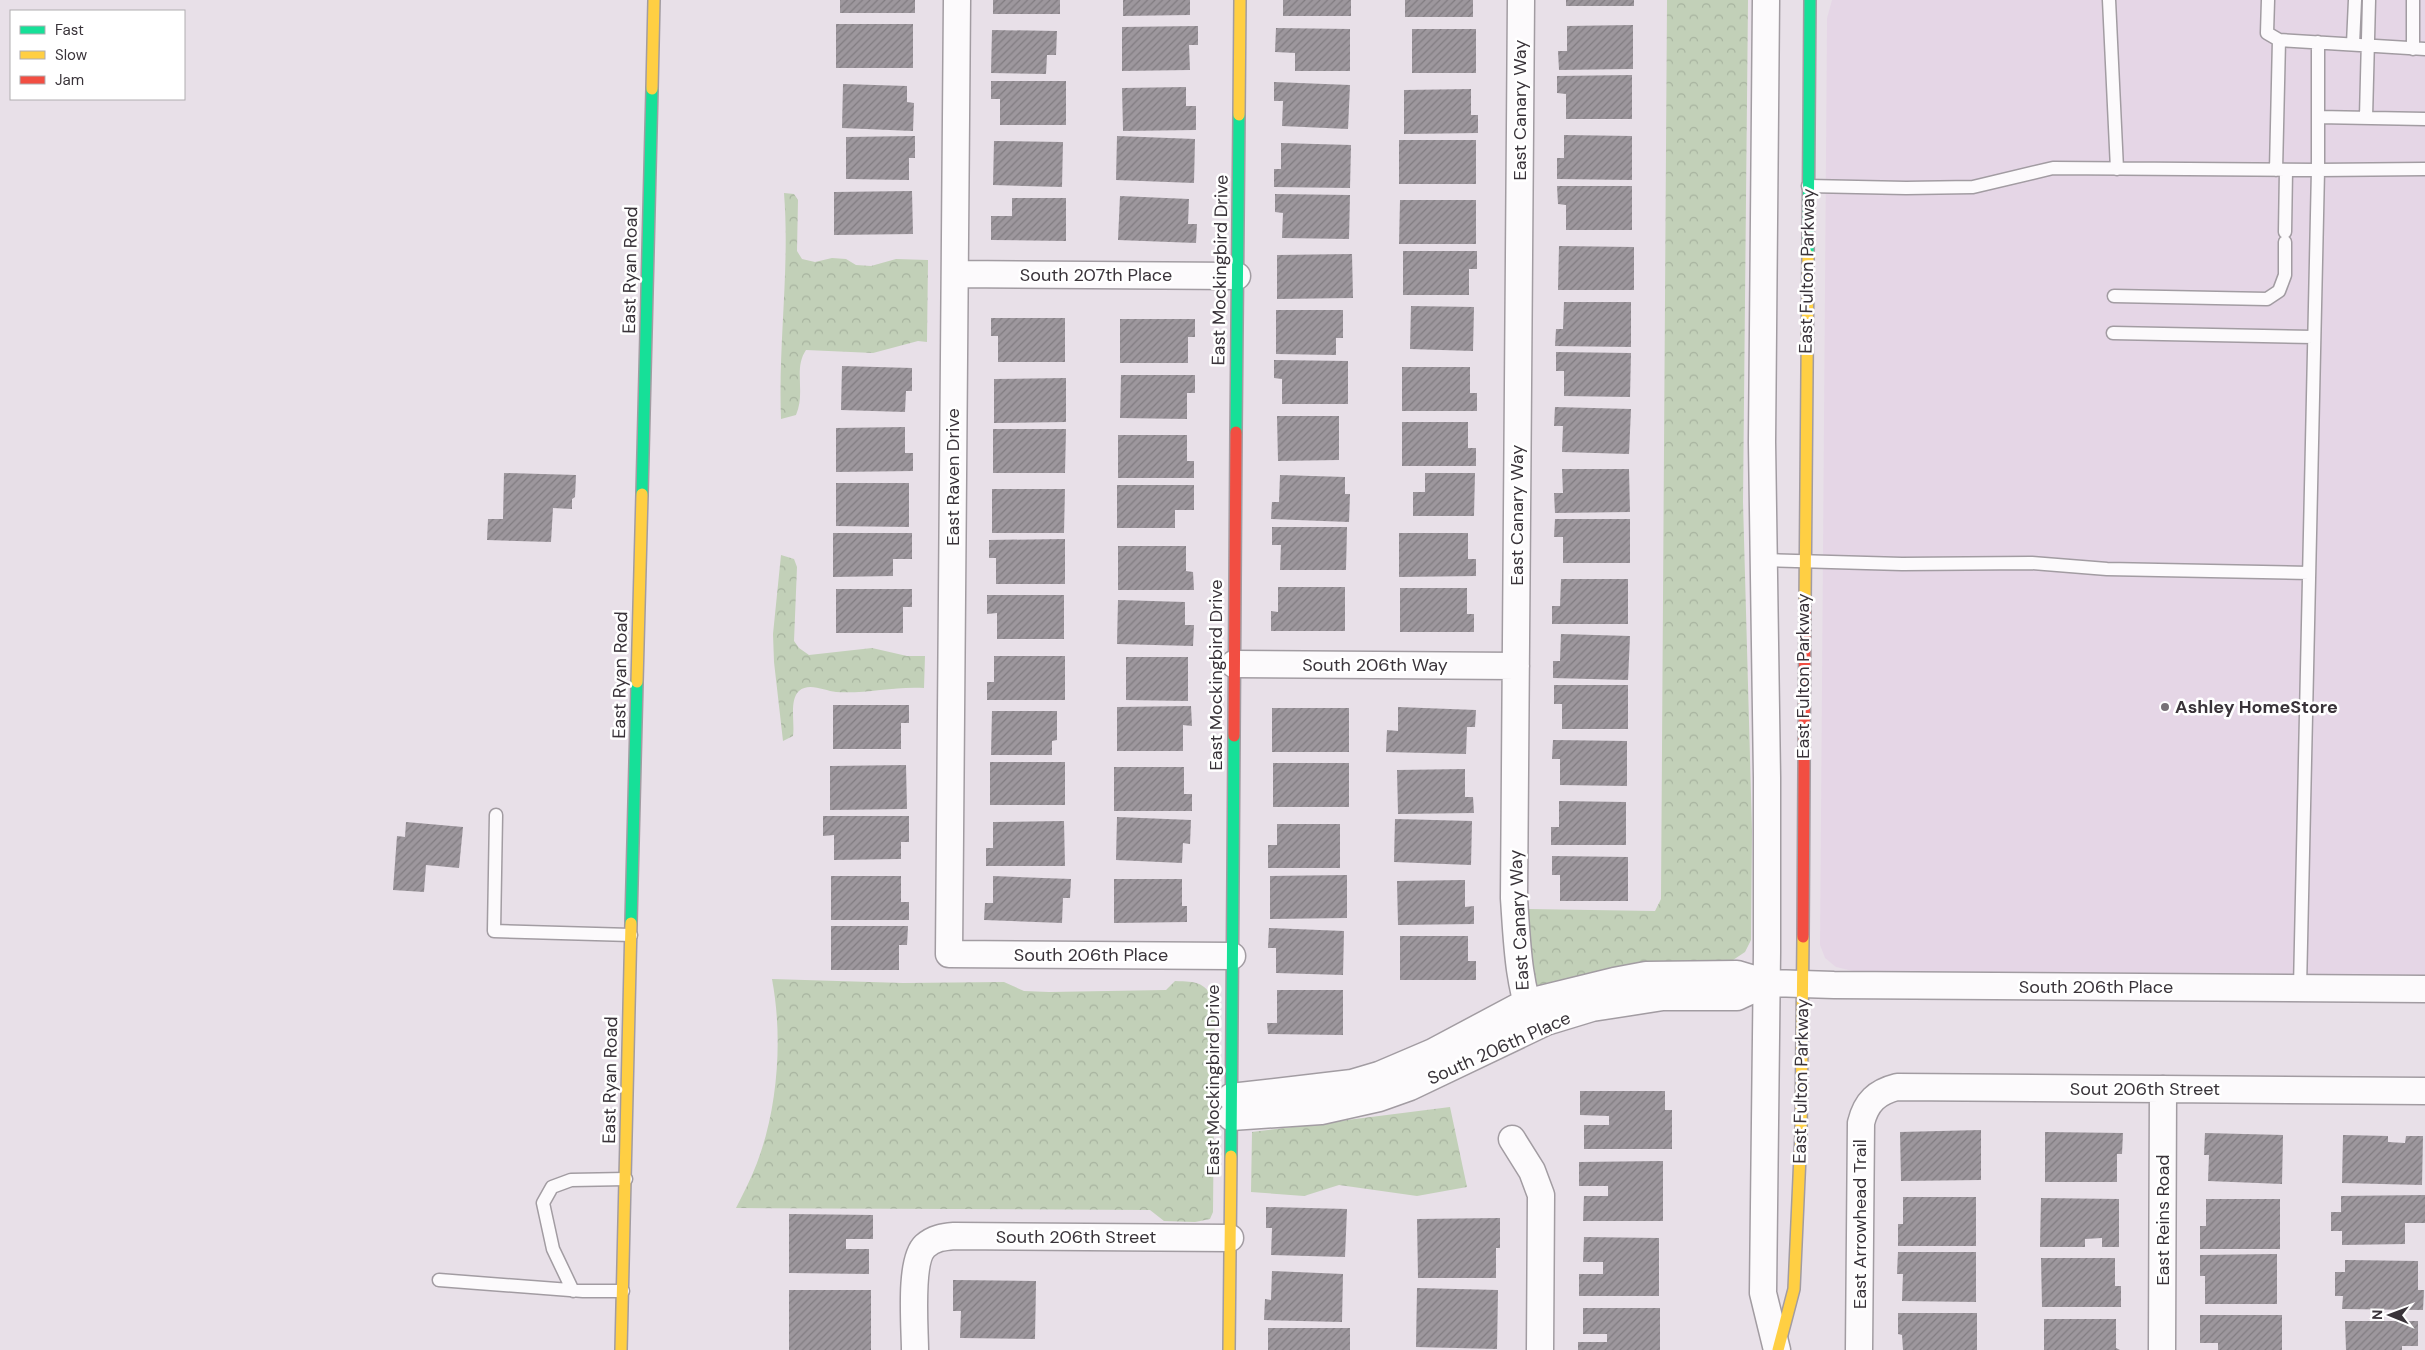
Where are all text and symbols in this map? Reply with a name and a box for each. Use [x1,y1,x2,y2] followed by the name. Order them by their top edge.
[10,10,185,100] legend
[55,20,84,40] text: Fast
[1508,40,1532,180] street label: East Canary Way
[55,45,88,65] text: Slow
[55,70,84,90] text: Jam
[1206,174,1234,366] street label: East Mockingbird Drive
[1794,188,1820,354] street label: East Fulton Parkway
[617,206,643,334] street label: East Ryan Road
[1020,263,1172,287] street label: South 207th Place
[941,408,965,546] street label: East Raven Drive
[1505,445,1529,585] street label: East Canary Way
[1204,580,1228,770] street label: East Mockingbird Drive
[1791,593,1815,759] street label: East Fulton Parkway
[607,611,633,739] street label: East Ryan Road
[1302,653,1448,677] street label: South 206th Way
[2175,695,2338,719] place label: Ashley HomeStore
[2159,701,2171,713] marker: Ashley HomeStore
[1503,849,1535,991] street label: East Canary Way
[1014,943,1168,967] street label: South 206th Place
[2019,975,2173,999] street label: South 206th Place
[1201,985,1225,1175] street label: East Mockingbird Drive
[1788,998,1814,1164] street label: East Fulton Parkway
[1424,1006,1574,1090] street label: South 206th Place
[597,1016,623,1144] street label: East Ryan Road
[2070,1077,2220,1101] street label: Sout 206th Street
[1848,1139,1872,1309] street label: East Arrowhead Trail
[2151,1154,2175,1286] street label: East Reins Road
[996,1225,1156,1249] street label: South 206th Street
[2365,1290,2415,1340] north arrow
[2368,1310,2386,1320] text: N

